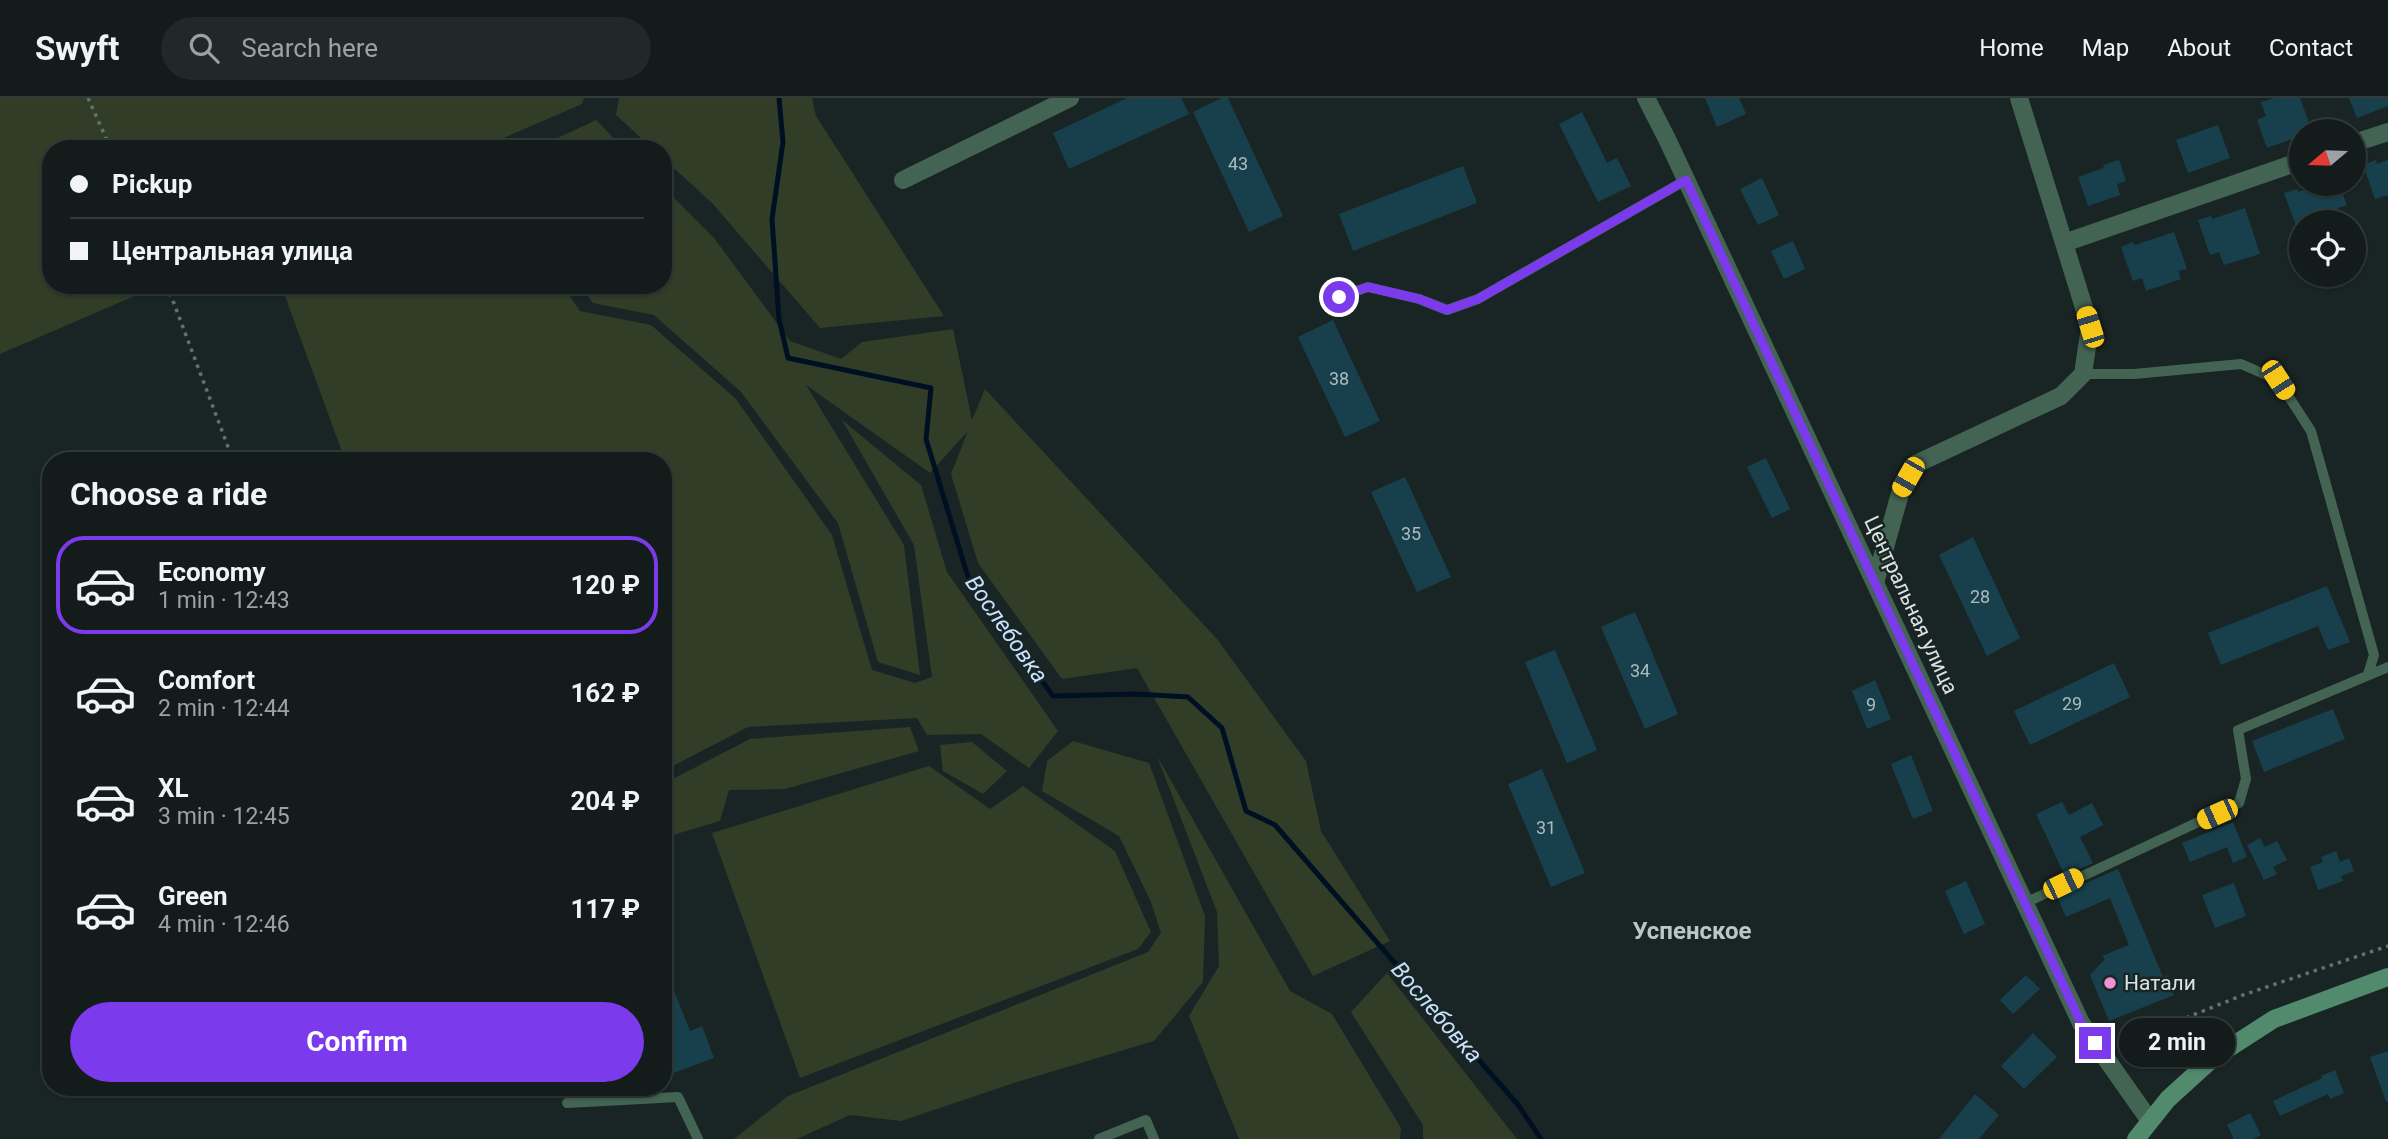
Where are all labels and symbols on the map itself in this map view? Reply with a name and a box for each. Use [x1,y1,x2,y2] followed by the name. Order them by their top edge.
[2289,119,2366,196] north arrow
[1228,153,1248,174] house number: 43
[1323,281,1355,313] route start
[2074,304,2107,350] car
[2258,357,2299,403] car
[1329,368,1349,389] house number: 38
[1889,454,1928,500] car
[1859,512,1963,698] street label: Центральная улица
[1401,523,1421,544] house number: 35
[960,570,1054,688] water label: Вослебовка
[1970,586,1990,607] house number: 28
[1630,660,1650,681] house number: 34
[2062,693,2082,714] house number: 29
[1866,694,1876,715] house number: 9
[2194,796,2241,832] car
[1536,817,1556,838] house number: 31
[2040,865,2087,903] car
[1633,917,1752,945] district label: Успенское
[1385,956,1488,1068] water label: Вослебовка
[2124,971,2196,995] place label: Натали
[2102,975,2118,991] marker: Натали
[2120,1018,2235,1068] callout: 2 min
[2079,1027,2111,1059] route end

